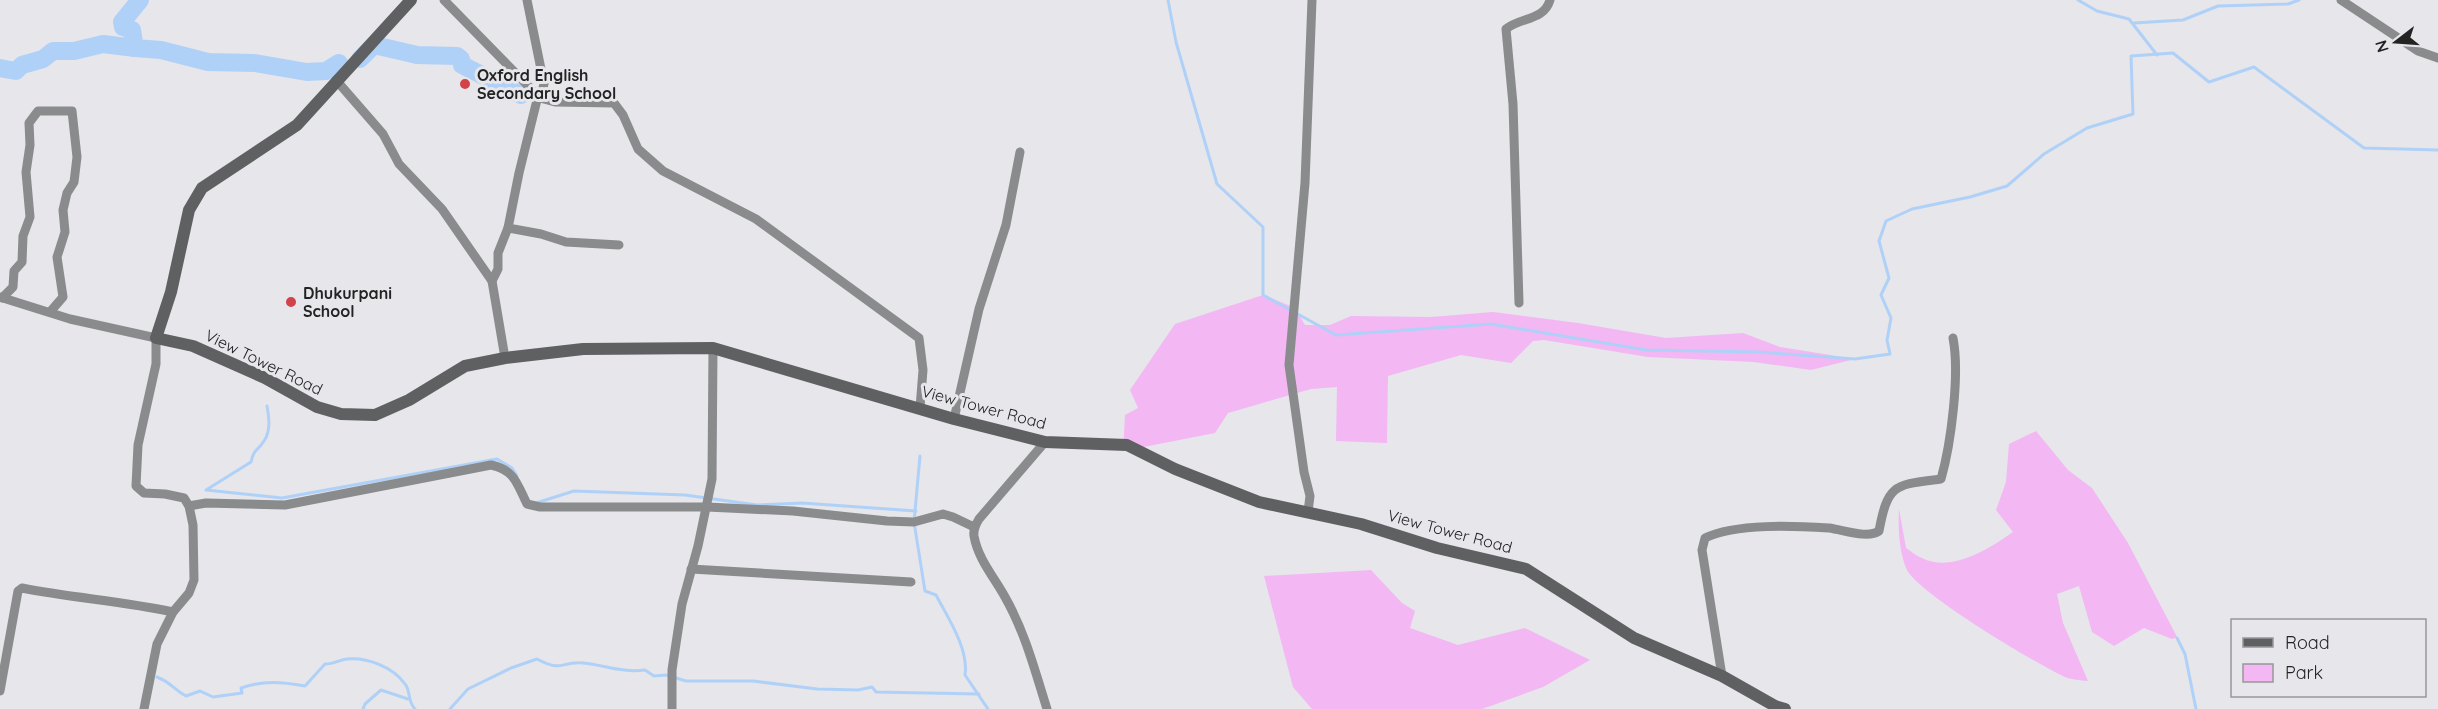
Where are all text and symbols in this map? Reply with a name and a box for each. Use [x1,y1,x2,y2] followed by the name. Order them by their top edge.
[2366,12,2426,72] north arrow
[2370,38,2393,55] text: N
[477,65,616,103] place label: Oxford English Secondary School
[458,77,472,91] marker: Oxford English Secondary School
[303,283,392,321] place label: Dhukurpani School
[284,295,298,309] marker: Dhukurpani School
[202,325,326,399] street label: View Tower Road
[919,381,1049,433] street label: View Tower Road
[1385,505,1515,557] street label: View Tower Road
[2231,619,2426,697] legend
[2285,631,2330,654] text: Road
[2285,661,2323,684] text: Park

